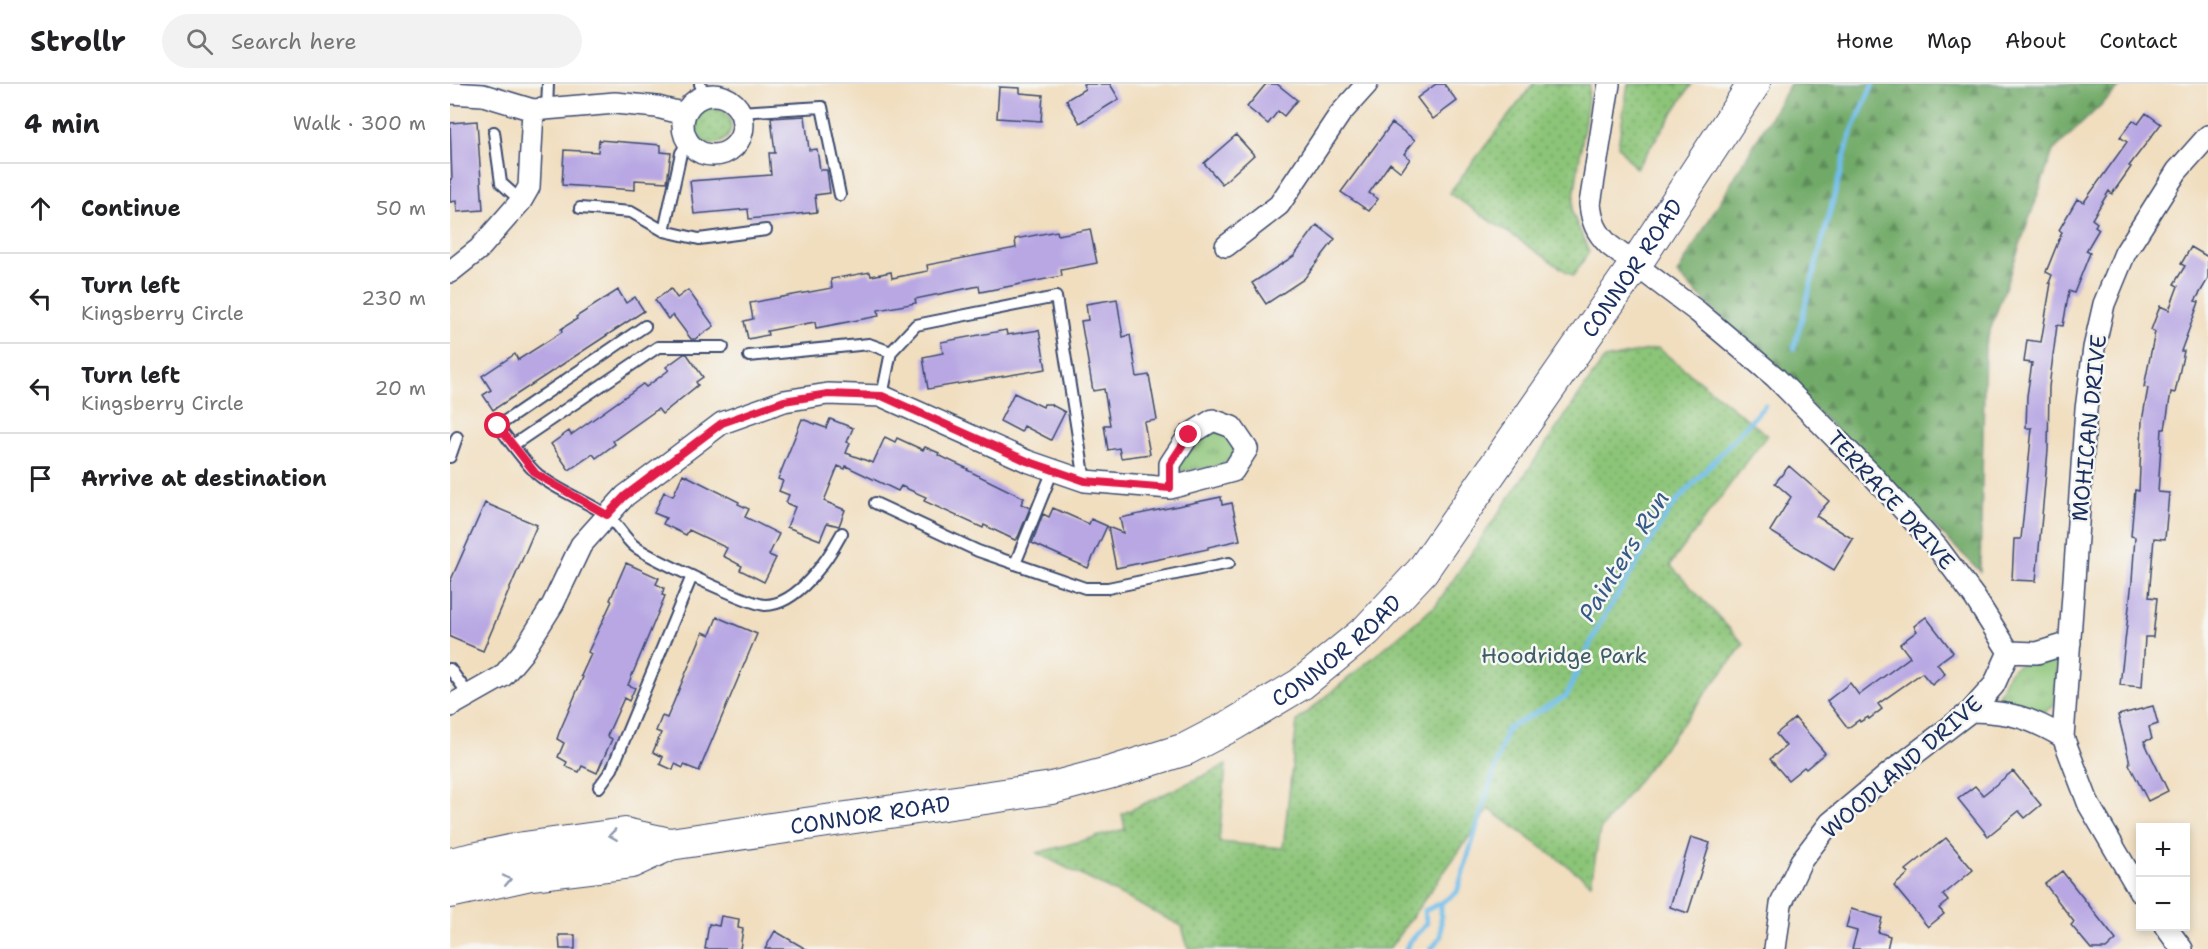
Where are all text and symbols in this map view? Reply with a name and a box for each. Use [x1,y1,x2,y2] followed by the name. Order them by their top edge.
[162,14,582,68] search box
[30,22,126,60] text: Strollr
[183,25,216,58] icon: search
[231,27,357,56] text: Search here
[1836,27,1894,55] text: Home
[1927,27,1972,55] text: Map
[2005,27,2066,55] text: About
[2099,27,2178,55] text: Contact
[24,106,100,141] text: 4 min
[293,110,426,136] text: Walk · 300 m
[24,192,57,225] icon: ahead
[1575,193,1689,343] street label: CONNOR ROAD
[81,194,181,223] text: Continue
[376,195,426,221] text: 50 m
[81,271,180,300] text: Turn left
[24,282,57,315] icon: left
[361,285,426,311] text: 230 m
[81,300,244,326] text: Kingsberry Circle
[2065,333,2113,523] street label: MOHICAN DRIVE
[81,361,180,390] text: Turn left
[24,372,57,405] icon: left
[375,375,426,401] text: 20 m
[81,390,244,416] text: Kingsberry Circle
[484,412,510,438] route start
[1175,421,1201,447] route end
[1821,424,1961,576] street label: TERRACE DRIVE
[24,462,57,495] icon: arrive
[81,464,327,493] text: Arrive at destination
[1571,485,1677,627] water label: Painters Run
[1266,588,1408,713] street label: CONNOR ROAD
[1481,641,1647,670] park label: Hoodridge Park
[1815,689,1989,845] street label: WOODLAND DRIVE
[788,789,952,841] street label: CONNOR ROAD
[2136,823,2190,931] map controls
[2136,823,2190,877] button: +
[608,829,617,841] one-way arrow
[502,874,512,887] one-way arrow
[2136,877,2190,931] button: −

